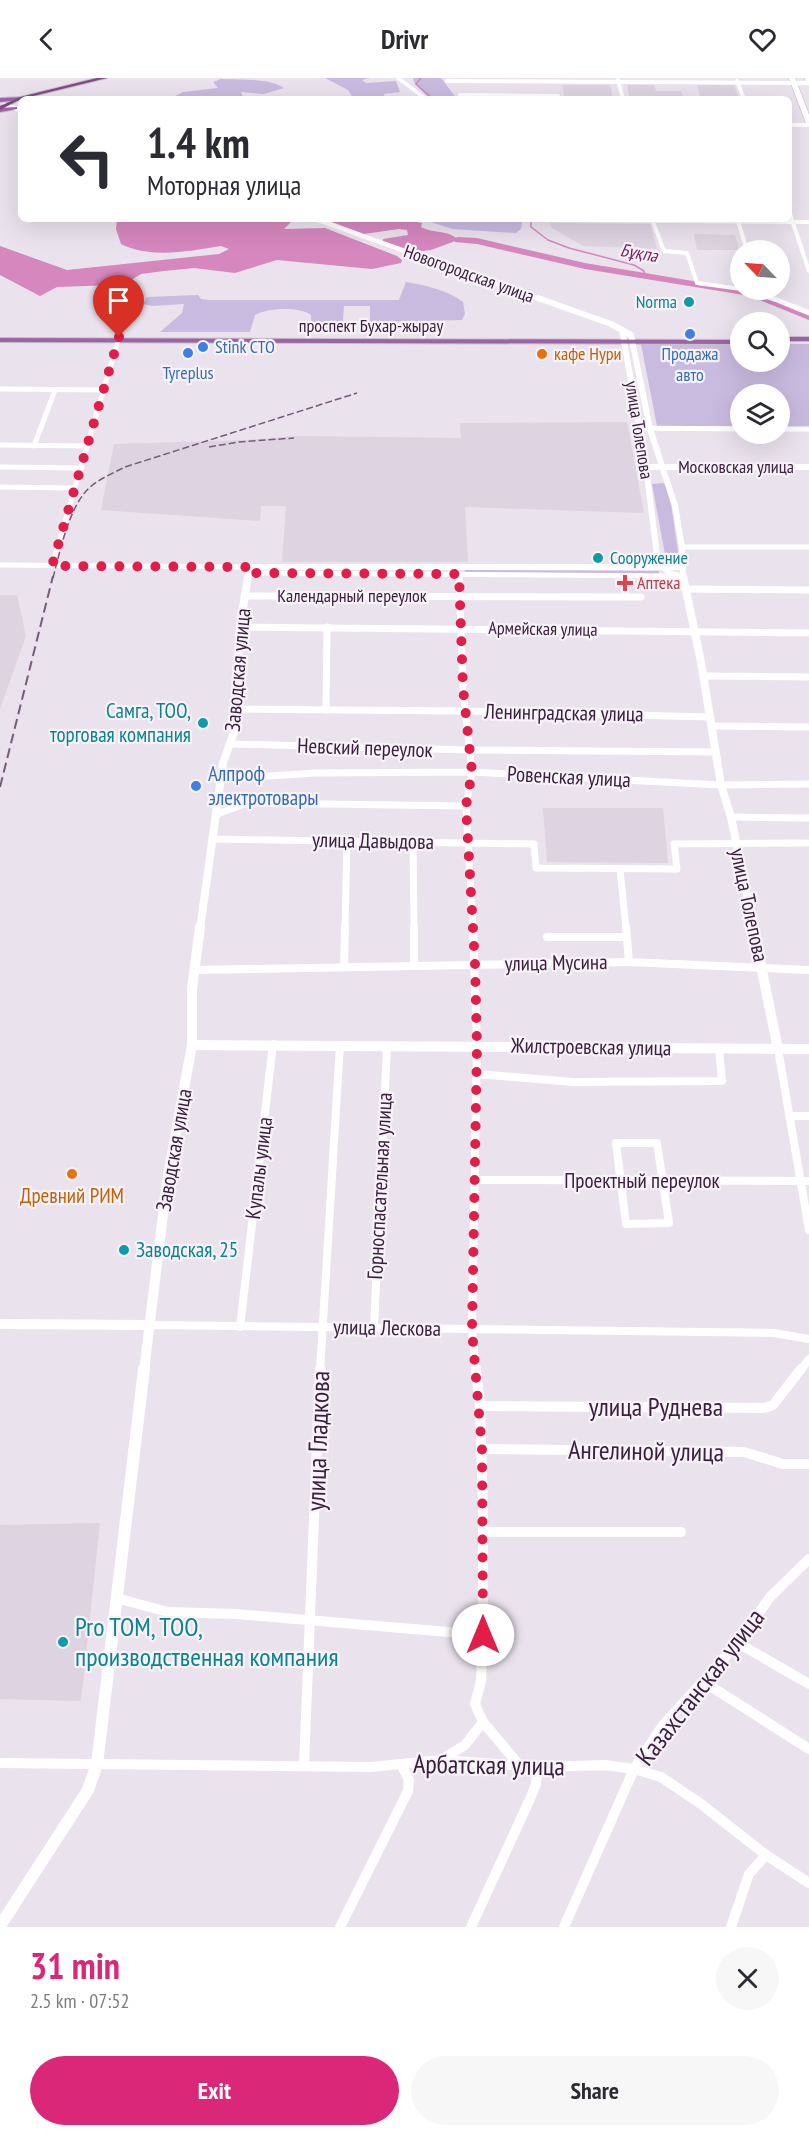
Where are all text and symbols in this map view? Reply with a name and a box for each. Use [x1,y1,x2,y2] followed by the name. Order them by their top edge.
[381,22,428,56] text: Drivr
[30,23,63,56] icon: back
[746,23,779,56] icon: heart
[147,115,250,170] text: 1.4 km
[48,120,126,198] icon: left
[147,168,301,202] text: Моторная улица
[619,238,660,267] water label: Бұқпа
[401,239,537,308] street label: Новогородская улица
[730,240,790,300] north arrow
[730,240,790,444] map controls
[93,275,144,337] pin
[102,284,135,317] icon: arrive
[636,290,677,313] place label: Norma
[682,295,696,309] marker: Norma
[730,312,790,372] button: search
[299,314,444,337] street label: проспект Бухар-жырау
[683,327,697,341] marker: Продажа авто
[215,335,275,358] place label: Stink СТО
[196,340,210,354] marker: Stink СТО
[554,342,621,365] place label: кафе Нури
[661,342,719,386] place label: Продажа авто
[181,346,195,360] marker: Tyreplus
[535,347,549,361] marker: кафе Нури
[162,361,214,384] place label: Tyreplus
[620,379,659,481] street label: улица Толепова
[730,384,790,444] button: layers
[678,455,794,478] street label: Московская улица
[610,546,688,569] place label: Сооружение
[591,551,605,565] marker: Сооружение
[637,571,680,594] place label: Аптека
[618,576,632,590] marker: Аптека
[277,584,427,607] street label: Календарный переулок
[219,607,256,733] street label: Заводская улица
[488,616,598,641] street label: Армейская улица
[50,697,191,748] place label: Самга, ТОО, торговая компания
[483,698,644,727] street label: Ленинградская улица
[196,716,210,730] marker: Самга, ТОО, торговая компания
[297,732,433,763] street label: Невский переулок
[208,760,319,811] place label: Алпроф электротовары
[507,760,632,793] street label: Ровенская улица
[189,779,203,793] marker: Алпроф электротовары
[312,826,434,855] street label: улица Давыдова
[724,846,775,964] street label: улица Толепова
[504,948,608,977] street label: улица Мусина
[510,1032,671,1061] street label: Жилстроевская улица
[149,1087,198,1213] street label: Заводская улица
[361,1092,398,1280] street label: Горноспасательная улица
[239,1115,278,1221] street label: Купалы улица
[65,1167,79,1181] marker: Древний РИМ
[564,1167,720,1194] street label: Проектный переулок
[20,1182,124,1209] place label: Древний РИМ
[136,1236,238,1263] place label: Заводская, 25
[117,1243,131,1257] marker: Заводская, 25
[333,1313,441,1342] street label: улица Лескова
[299,1370,336,1512] street label: улица Гладкова
[589,1390,723,1423] street label: улица Руднева
[568,1433,724,1468] street label: Ангелиной улица
[628,1601,771,1772] street label: Казахстанская улица
[451,1603,515,1667] position arrow
[75,1610,338,1673] place label: Pro TOM, ТОО, производственная компания
[56,1635,70,1649] marker: Pro TOM, ТОО, производственная компания
[413,1747,565,1782] street label: Арбатская улица
[30,1942,120,1989] text: 31 min
[716,1947,779,2010] button: close
[30,1988,129,2014] text: 2.5 km · 07:52
[30,2056,399,2125] button: Exit
[411,2056,779,2125] button: Share

